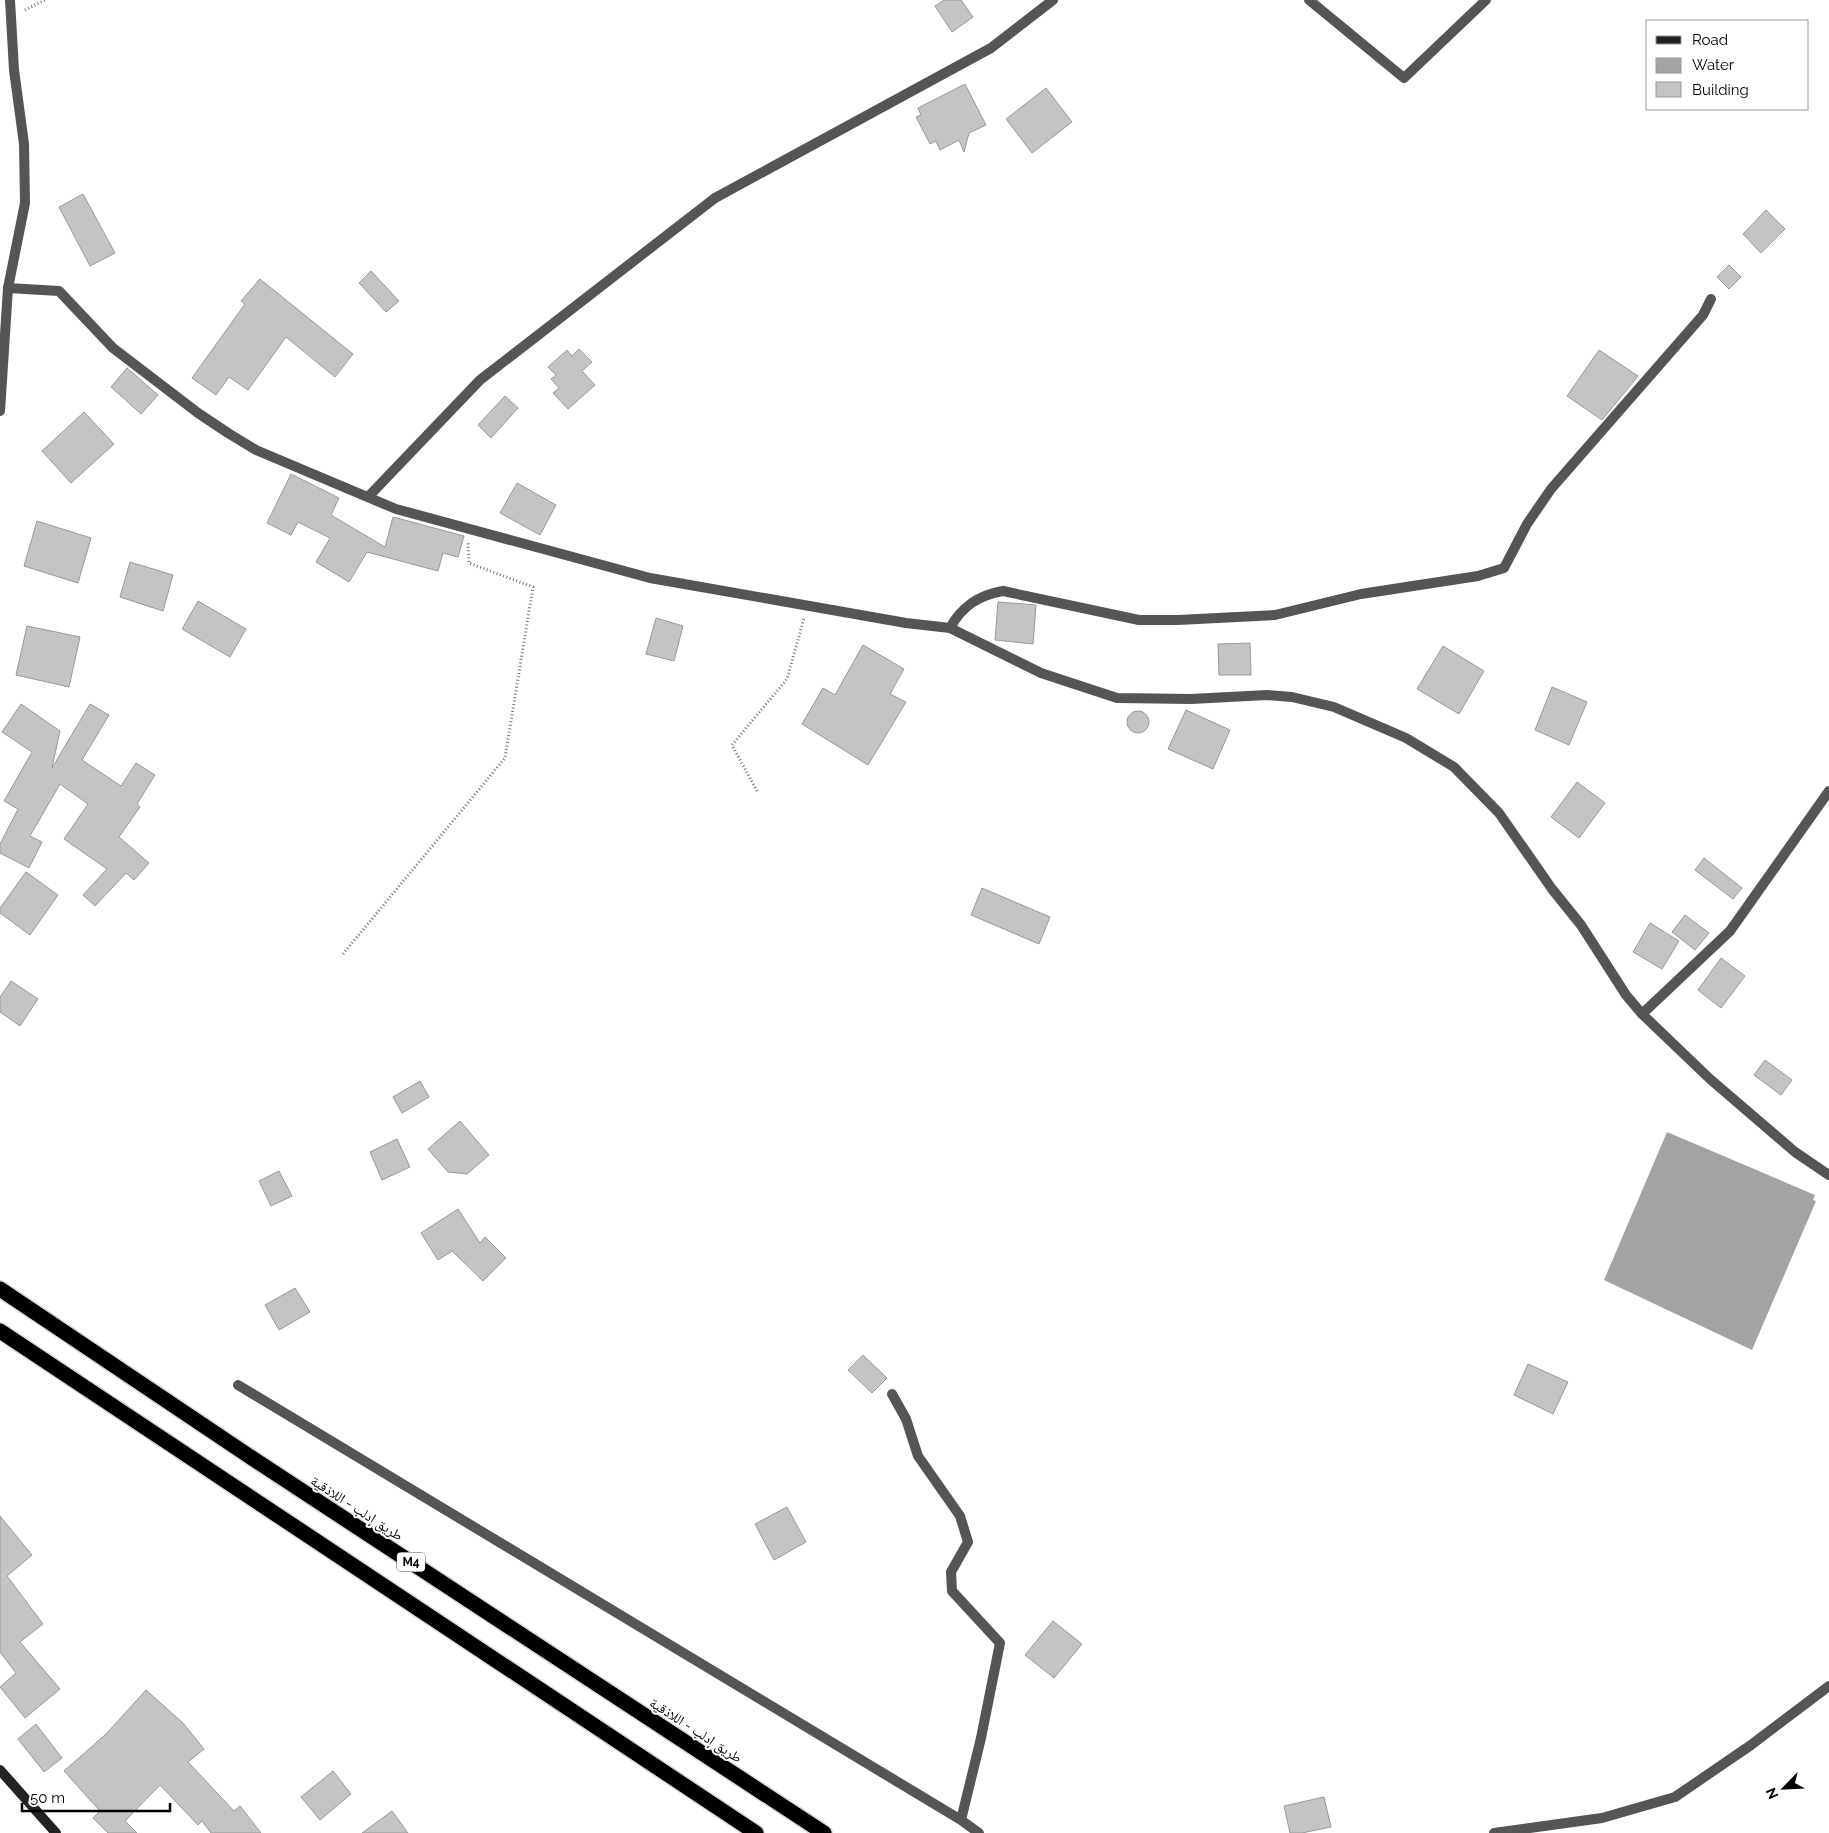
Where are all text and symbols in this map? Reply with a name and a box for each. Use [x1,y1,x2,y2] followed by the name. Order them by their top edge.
[1646,20,1809,110] legend
[1692,31,1728,49] text: Road
[1692,56,1735,74] text: Water
[1692,81,1749,99] text: Building
[307,1472,406,1545] street label: طريق إدلب - اللاذقية
[397,1552,425,1571] road number: M4
[646,1694,745,1767] street label: طريق إدلب - اللاذقية
[1759,1763,1809,1813] north arrow
[22,1780,170,1812] scale bar
[1763,1785,1782,1801] text: N
[30,1789,65,1807] text: 50 m

